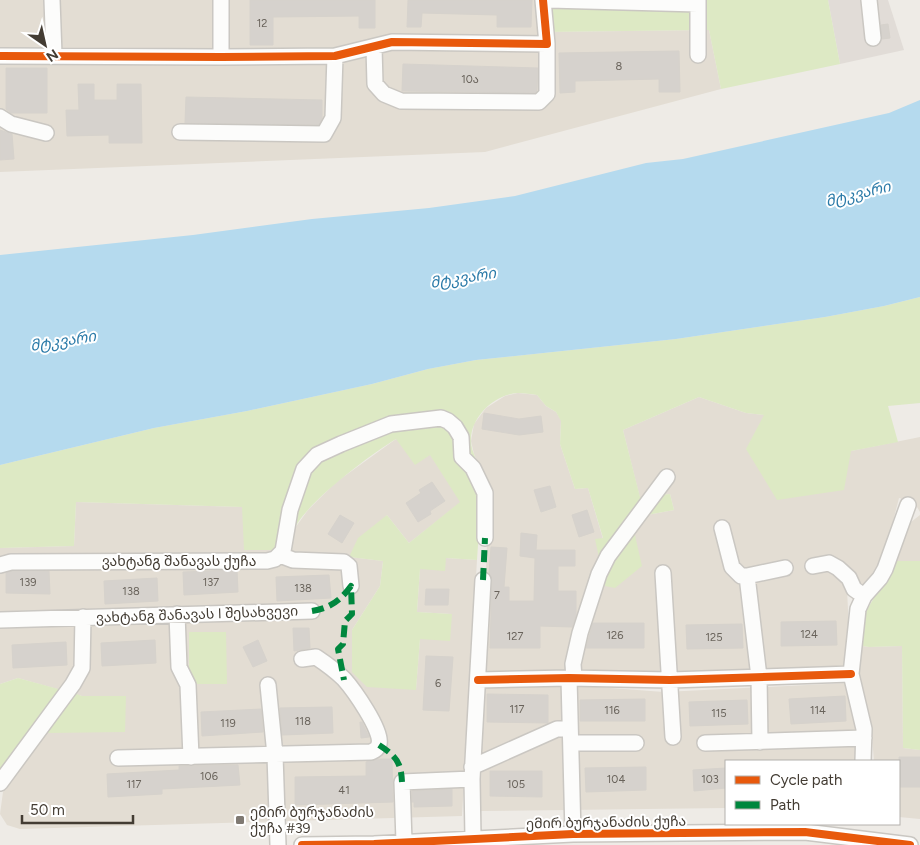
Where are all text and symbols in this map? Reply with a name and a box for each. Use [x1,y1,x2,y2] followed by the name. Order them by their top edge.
[257,17,267,30] house number: 12
[20,20,70,70] north arrow
[43,45,61,65] text: N
[616,60,623,73] house number: 8
[461,73,479,86] house number: 10ა
[824,177,894,211] water label: მტკვარი
[429,264,498,292] water label: მტკვარი
[29,327,98,355] water label: მტკვარი
[102,553,256,570] street label: ვახტანგ შანავას ქუჩა
[20,576,36,589] house number: 139
[203,576,219,589] house number: 137
[294,582,312,595] house number: 138
[122,585,140,598] house number: 138
[494,589,500,602] house number: 7
[96,602,298,627] street label: ვახტანგ შანავას I შესახვევი
[800,628,818,641] house number: 124
[607,629,623,642] house number: 126
[507,630,523,643] house number: 127
[705,631,723,644] house number: 125
[435,677,441,690] house number: 6
[510,703,525,716] house number: 117
[604,704,620,717] house number: 116
[810,704,826,717] house number: 114
[711,707,727,720] house number: 115
[295,715,311,728] house number: 118
[220,717,236,730] house number: 119
[725,760,900,825] legend
[200,770,218,783] house number: 106
[770,771,842,789] text: Cycle path
[607,773,625,786] house number: 104
[701,773,719,786] house number: 103
[127,778,142,791] house number: 117
[507,778,525,791] house number: 105
[338,784,350,797] house number: 41
[22,792,134,824] scale bar
[770,796,800,814] text: Path
[30,801,65,819] text: 50 m
[250,804,374,837] place label: ემირ ბურჯანაძის ქუჩა #39
[526,813,686,832] street label: ემირ ბურჯანაძის ქუჩა
[234,814,246,826] marker: ემირ ბურჯანაძის ქუჩა #39

